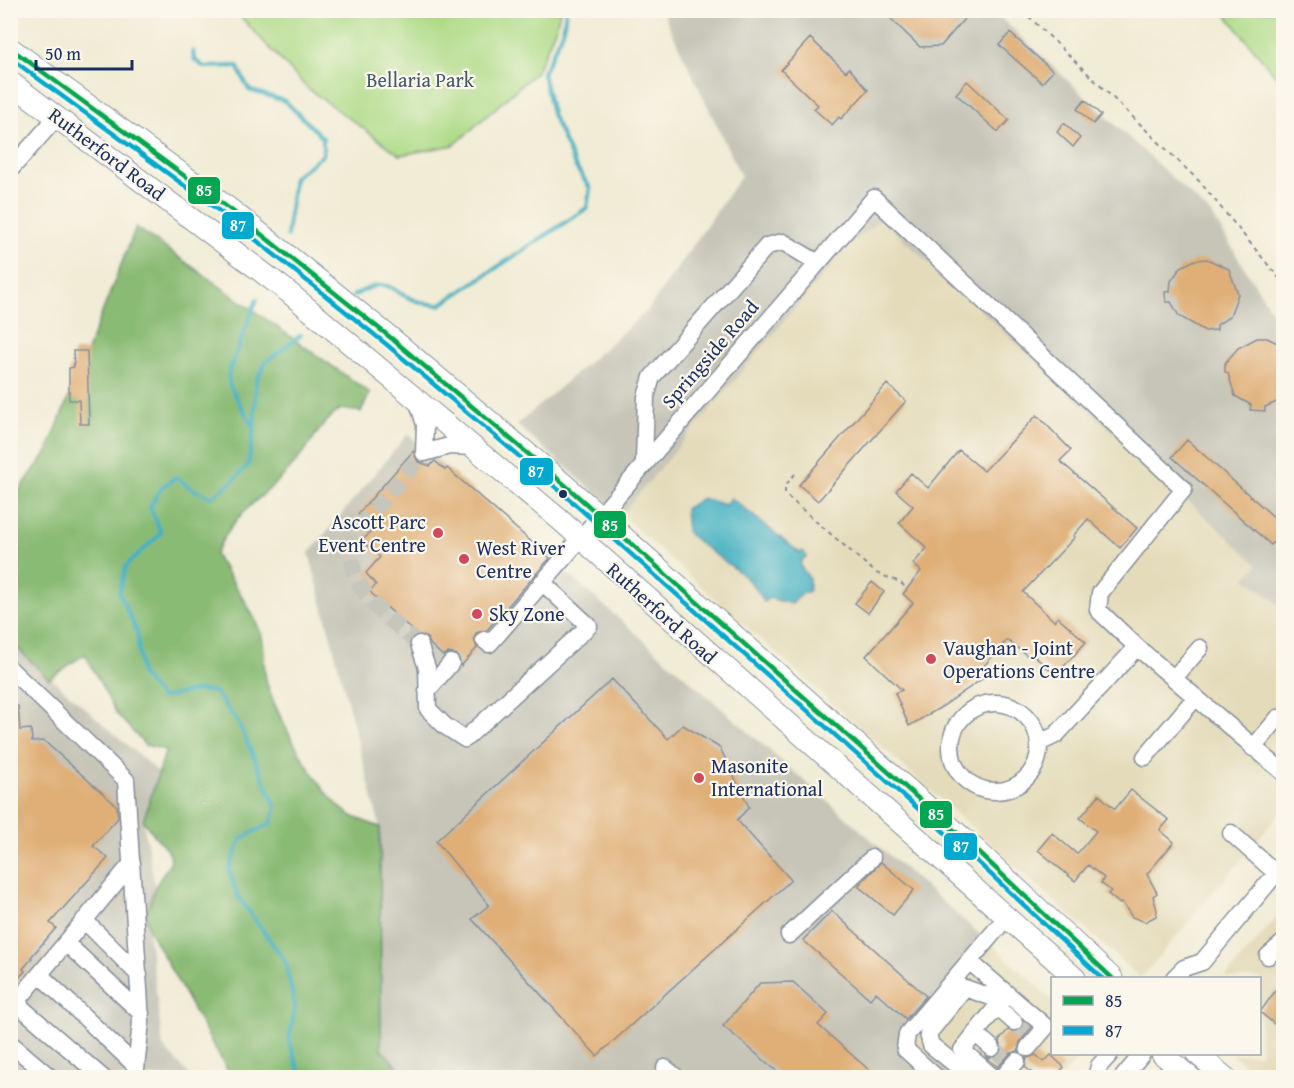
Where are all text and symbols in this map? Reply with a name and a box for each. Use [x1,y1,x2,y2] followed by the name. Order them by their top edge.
[36,33,132,71] scale bar
[45,40,81,67] text: 50 m
[366,65,475,94] park label: Bellaria Park
[43,100,172,207] street label: Rutherford Road
[187,176,221,205] line badge: 85
[196,178,212,202] text: 85
[221,211,255,240] line badge: 87
[230,213,246,237] text: 87
[654,293,765,414] street label: Springside Road
[519,457,554,486] line badge: 87
[528,459,544,483] text: 87
[557,488,569,500] unlabelled marker
[318,507,426,559] place label: Ascott Parc Event Centre
[593,510,627,539] line badge: 85
[602,513,618,537] text: 85
[431,526,445,540] marker: Ascott Parc Event Centre
[476,533,565,585] place label: West River Centre
[457,552,471,566] marker: West River Centre
[601,555,724,670] street label: Rutherford Road
[489,599,565,628] place label: Sky Zone
[470,607,484,621] marker: Sky Zone
[943,633,1095,685] place label: Vaughan - Joint Operations Centre
[924,652,938,666] marker: Vaughan - Joint Operations Centre
[711,751,823,803] place label: Masonite International
[692,771,706,785] marker: Masonite International
[919,800,953,829] line badge: 85
[928,802,944,826] text: 85
[943,832,978,861] line badge: 87
[953,834,969,858] text: 87
[1051,977,1261,1055] legend
[1105,987,1122,1014] text: 85
[1105,1017,1122,1044] text: 87

